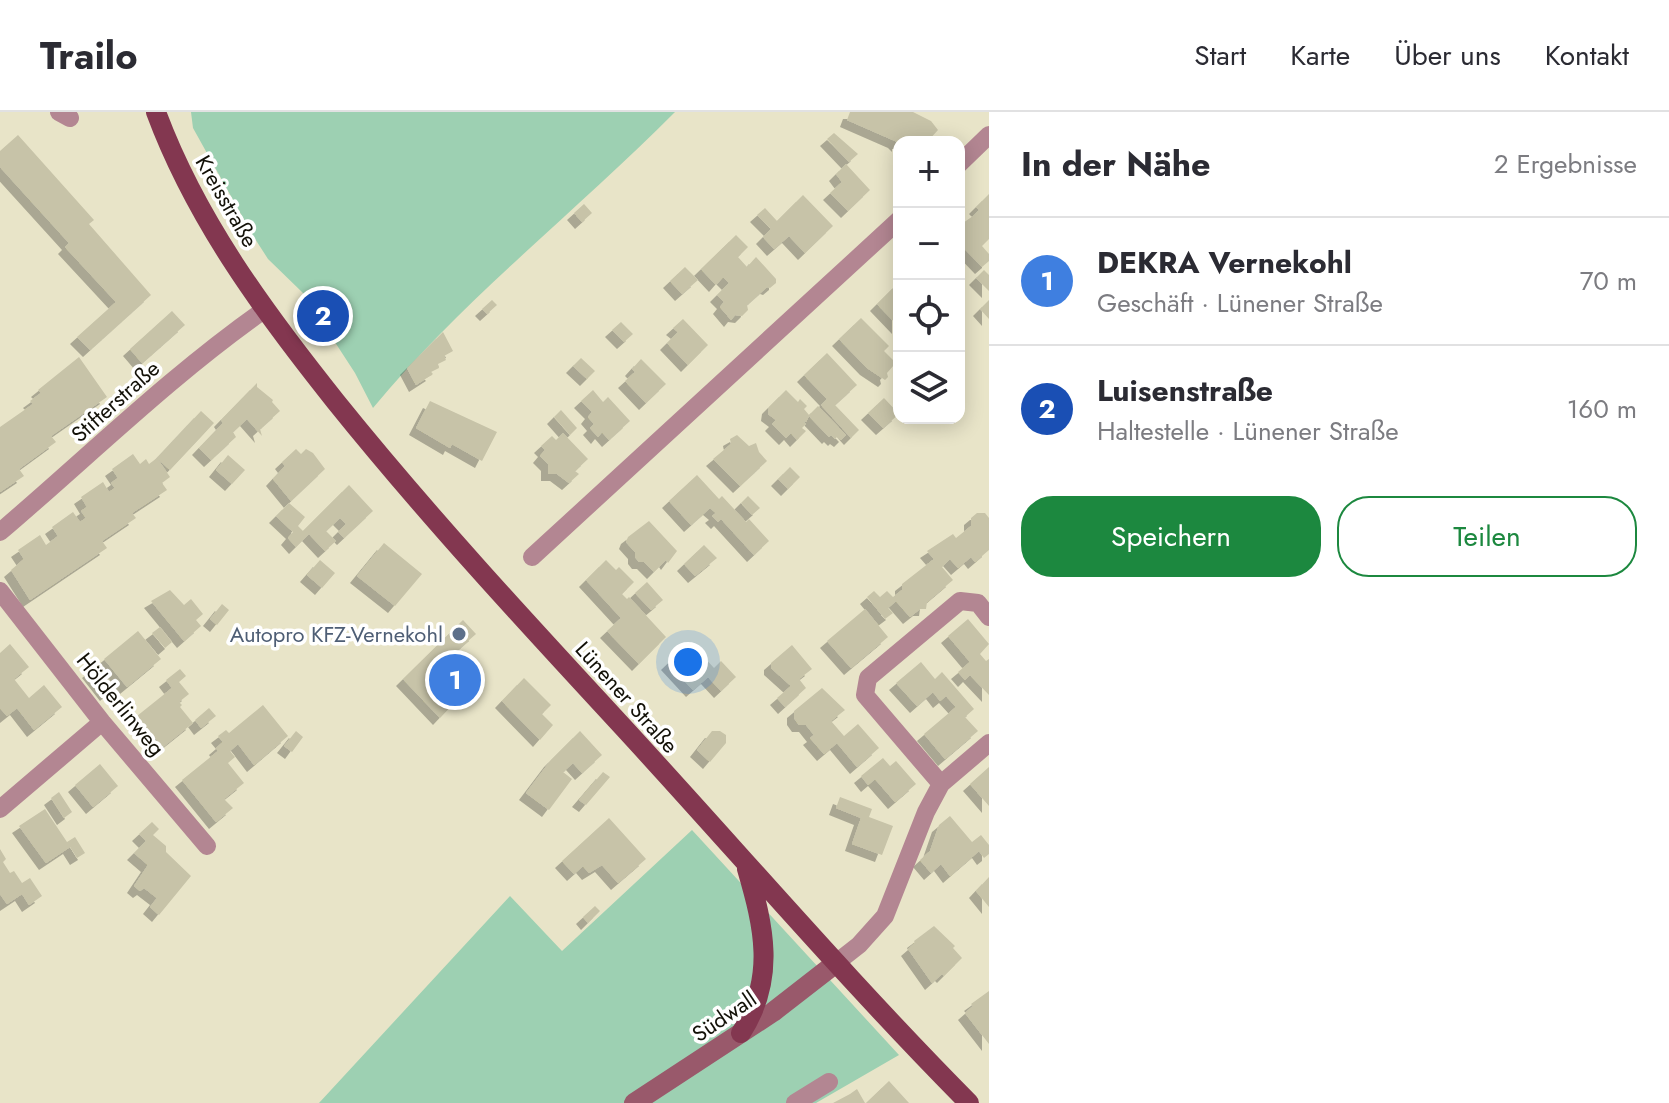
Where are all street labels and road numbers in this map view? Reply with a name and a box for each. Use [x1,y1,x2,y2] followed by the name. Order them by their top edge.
[188,149,266,253] street label: Kreisstraße
[64,352,166,450] street label: Stifterstraße
[568,634,686,760] street label: Lünener Straße
[69,645,173,763] street label: Hölderlinweg
[685,983,763,1049] street label: Südwall

